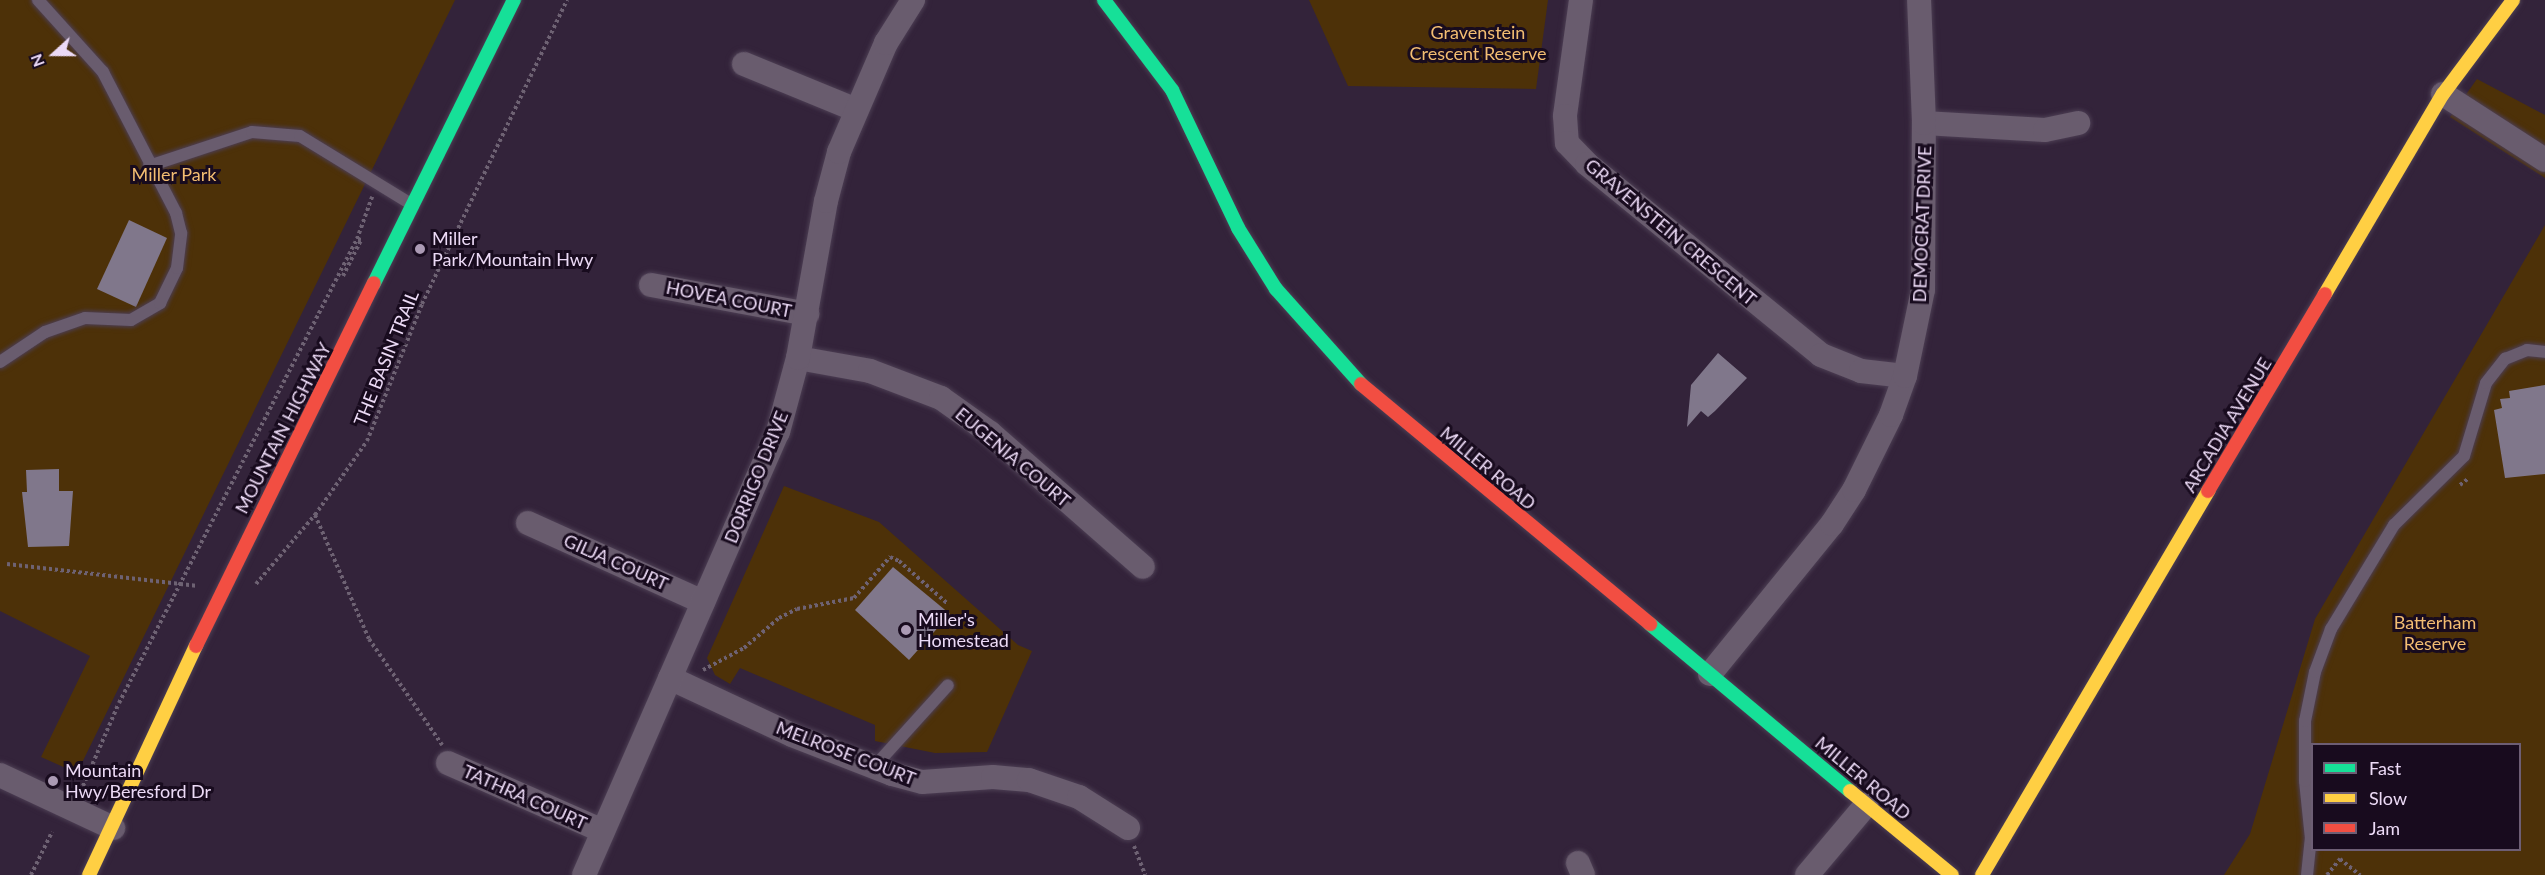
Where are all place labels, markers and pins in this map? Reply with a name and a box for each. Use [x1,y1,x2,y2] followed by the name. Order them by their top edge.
[432,228,593,270] place label: Miller Park/Mountain Hwy
[413,242,427,256] marker: Miller Park/Mountain Hwy
[918,609,1009,652] place label: Miller's Homestead
[899,623,913,637] marker: Miller's Homestead
[65,760,211,802] place label: Mountain Hwy/Beresford Dr
[46,774,60,788] marker: Mountain Hwy/Beresford Dr

